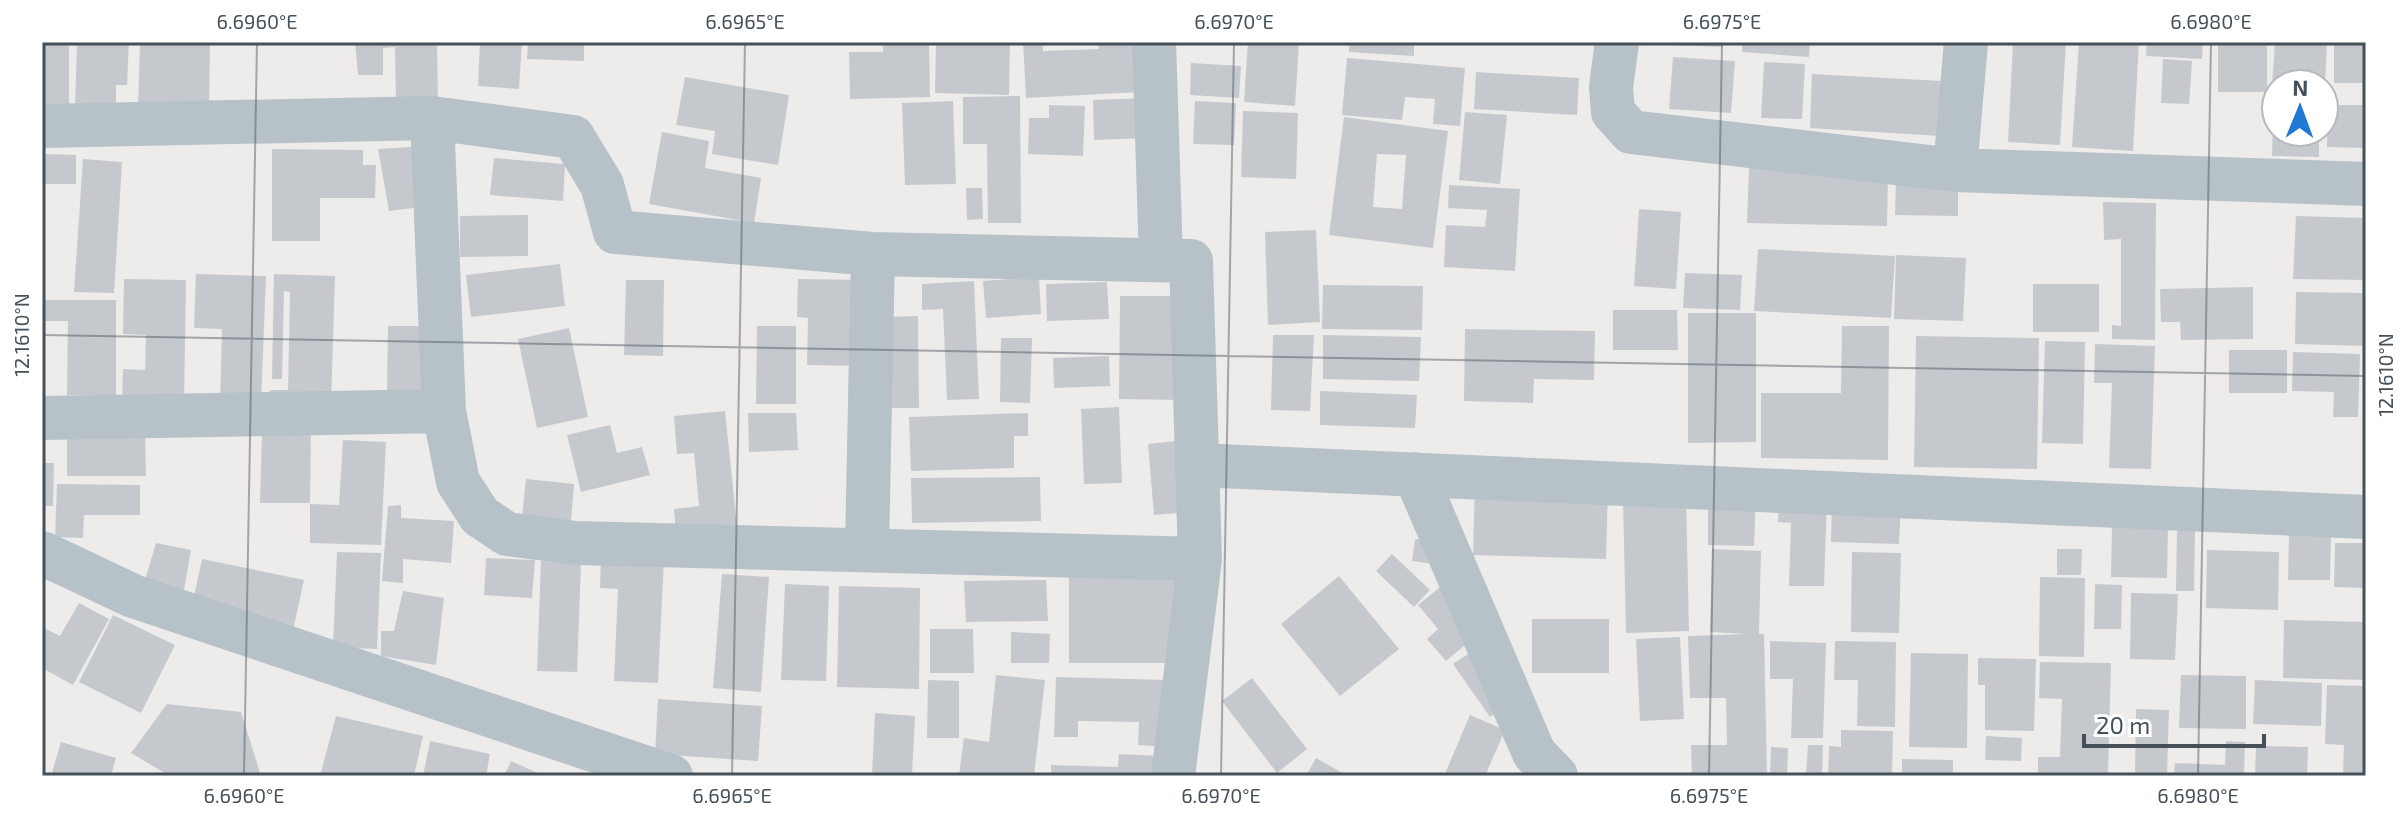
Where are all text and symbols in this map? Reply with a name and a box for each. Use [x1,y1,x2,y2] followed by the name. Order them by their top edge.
[217,9,297,33] text: 6.6960°E
[705,9,785,33] text: 6.6965°E
[1194,9,1274,33] text: 6.6970°E
[1683,9,1761,33] text: 6.6975°E
[2170,9,2252,33] text: 6.6980°E
[2260,68,2340,148] north arrow
[2292,74,2309,100] text: N
[9,293,33,377] text: 12.1610°N
[2373,333,2397,417] text: 12.1610°N
[2084,698,2264,748] scale bar
[2096,710,2150,739] text: 20 m
[204,783,284,807] text: 6.6960°E
[692,783,772,807] text: 6.6965°E
[1181,783,1261,807] text: 6.6970°E
[1670,783,1748,807] text: 6.6975°E
[2157,783,2239,807] text: 6.6980°E

